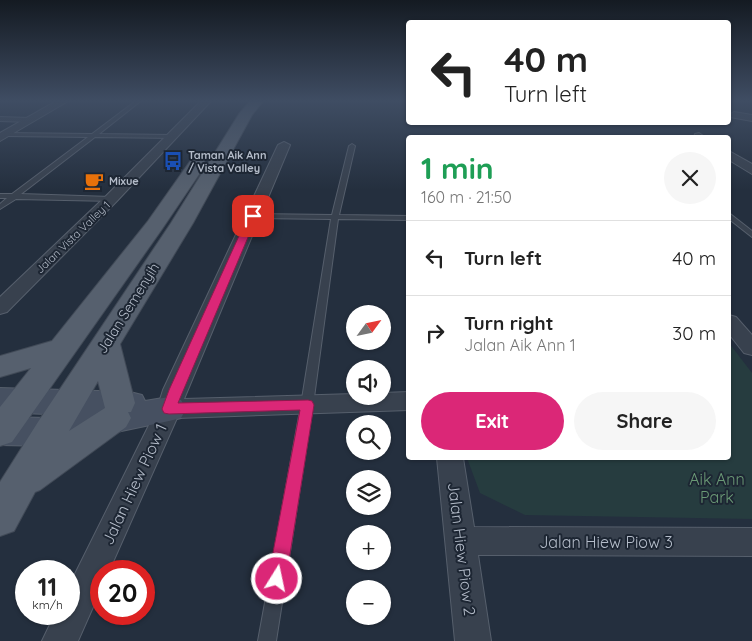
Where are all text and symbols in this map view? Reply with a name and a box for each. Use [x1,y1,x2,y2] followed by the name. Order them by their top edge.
[504,37,588,81] text: 40 m
[421,40,486,105] icon: left
[504,80,587,108] text: Turn left
[188,148,267,175] place label: Taman Aik Ann / Vista Valley
[421,149,494,187] text: 1 min
[162,150,184,172] bus stop icon: Taman Aik Ann / Vista Valley
[664,152,716,204] button: close
[83,170,105,192] cafe icon: Mixue
[109,174,139,188] place label: Mixue
[421,187,512,207] text: 160 m · 21:50
[232,195,274,237] pin
[33,198,113,276] street label: Jalan Vista Valley 1
[239,202,267,230] icon: arrive
[421,244,449,272] icon: left
[464,246,542,270] text: Turn left
[672,246,716,270] text: 40 m
[93,259,163,357] street label: Jalan Semenyih
[346,305,391,350] north arrow
[346,305,391,625] map controls
[464,311,553,335] text: Turn right
[421,319,449,347] icon: right
[672,321,716,345] text: 30 m
[464,335,576,355] text: Jalan Aik Ann 1
[346,360,391,405] button: sound
[421,392,564,450] button: Exit
[574,392,716,450] button: Share
[346,415,391,460] button: search
[97,420,171,548] street label: Jalan Hiew Piow 1
[689,469,745,507] park label: Aik Ann Park
[346,470,391,515] button: layers
[444,481,480,617] street label: Jalan Hiew Piow 2
[346,525,391,570] button: +
[539,532,673,552] street label: Jalan Hiew Piow 3
[250,552,302,604] position arrow
[90,560,155,625] speed limit sign: 20
[38,571,57,602] text: 11
[346,580,391,625] button: −
[32,597,63,612] text: km/h

